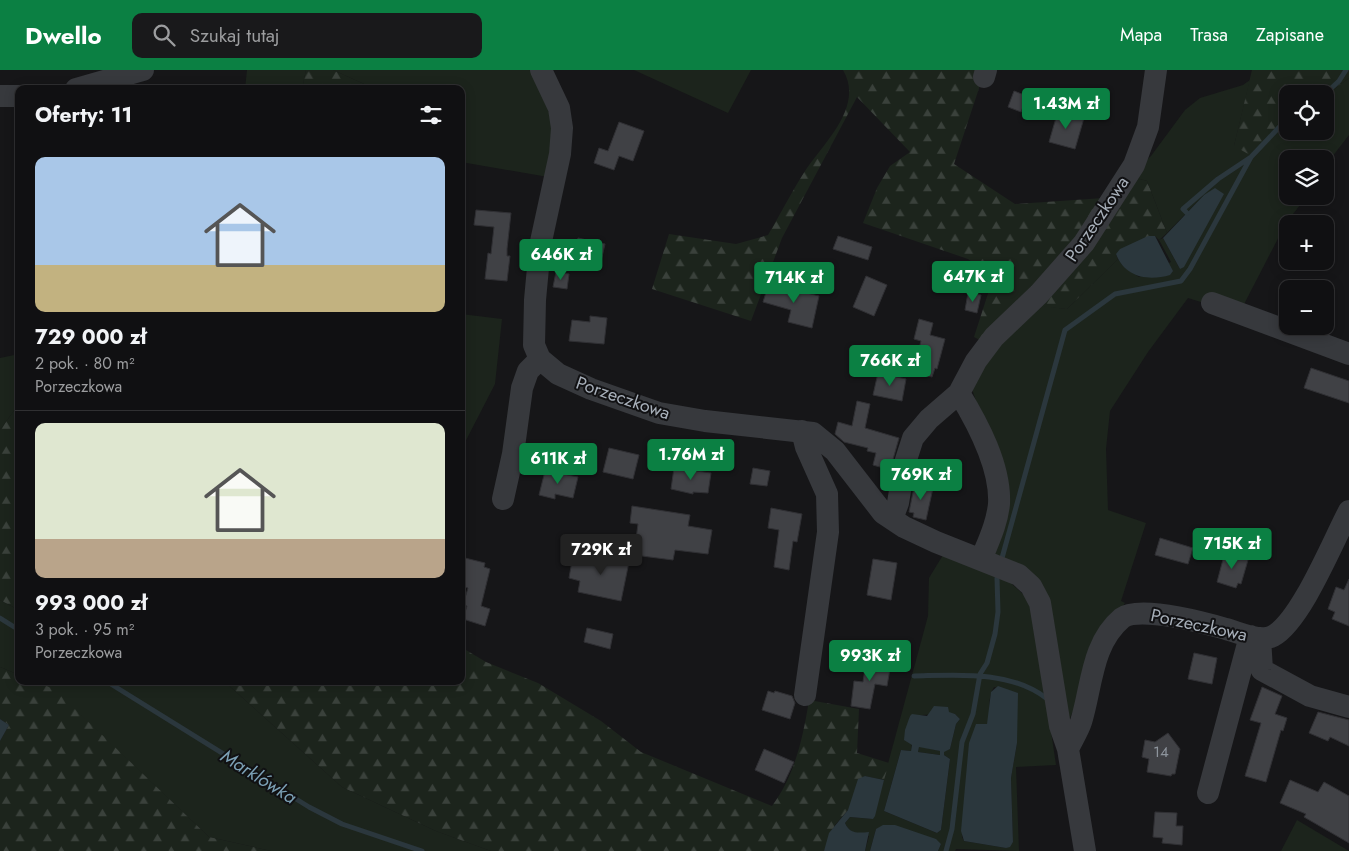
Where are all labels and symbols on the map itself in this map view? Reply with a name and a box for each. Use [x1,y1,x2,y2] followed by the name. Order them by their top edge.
[1014,88,1118,130] pin: 1.43M zł
[1059,171,1135,267] street label: Porzeczkowa
[515,238,607,281] pin: 646K zł
[927,260,1019,303] pin: 647K zł
[748,262,840,304] pin: 714K zł
[844,344,936,387] pin: 766K zł
[572,370,674,426] street label: Porzeczkowa
[639,438,743,481] pin: 1.76M zł
[512,442,604,485] pin: 611K zł
[875,458,967,501] pin: 769K zł
[1186,528,1278,570] pin: 715K zł
[555,534,647,576] pin: 729K zł
[1148,602,1250,648] street label: Porzeczkowa
[824,640,916,682] pin: 993K zł
[1153,741,1169,763] house number: 14
[216,742,302,811] water label: Marklówka

